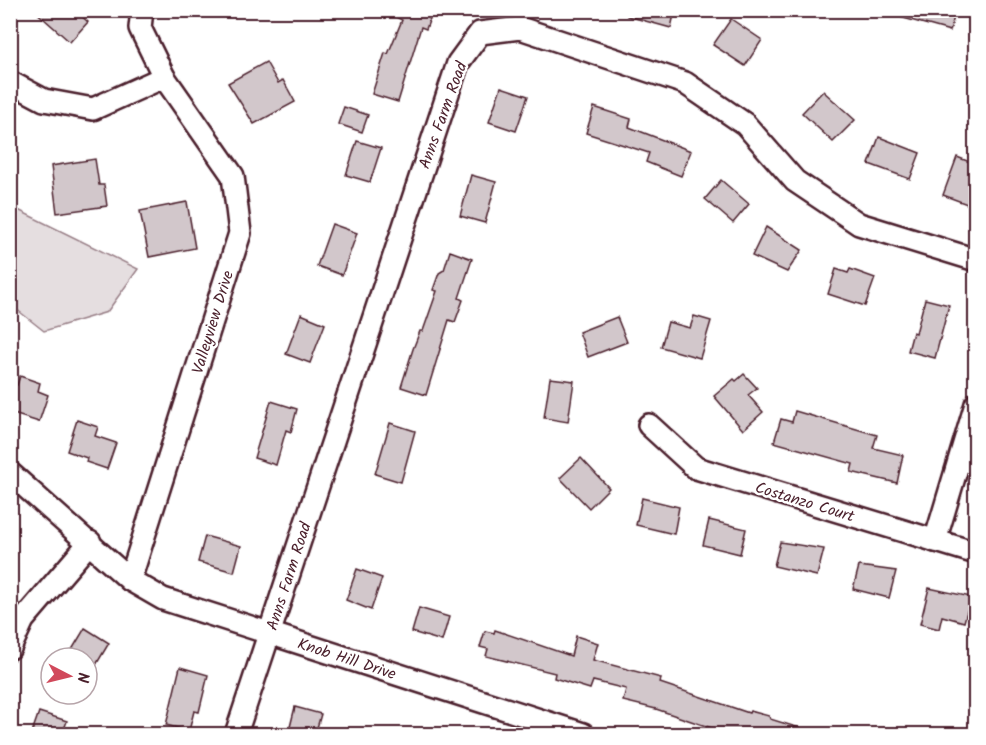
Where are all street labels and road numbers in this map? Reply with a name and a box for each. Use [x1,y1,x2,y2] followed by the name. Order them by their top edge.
[412,57,475,173] street label: Anns Farm Road
[186,268,241,377] street label: Valleyview Drive
[752,475,858,530] street label: Costanzo Court
[260,518,319,634] street label: Anns Farm Road
[294,632,399,687] street label: Knob Hill Drive

